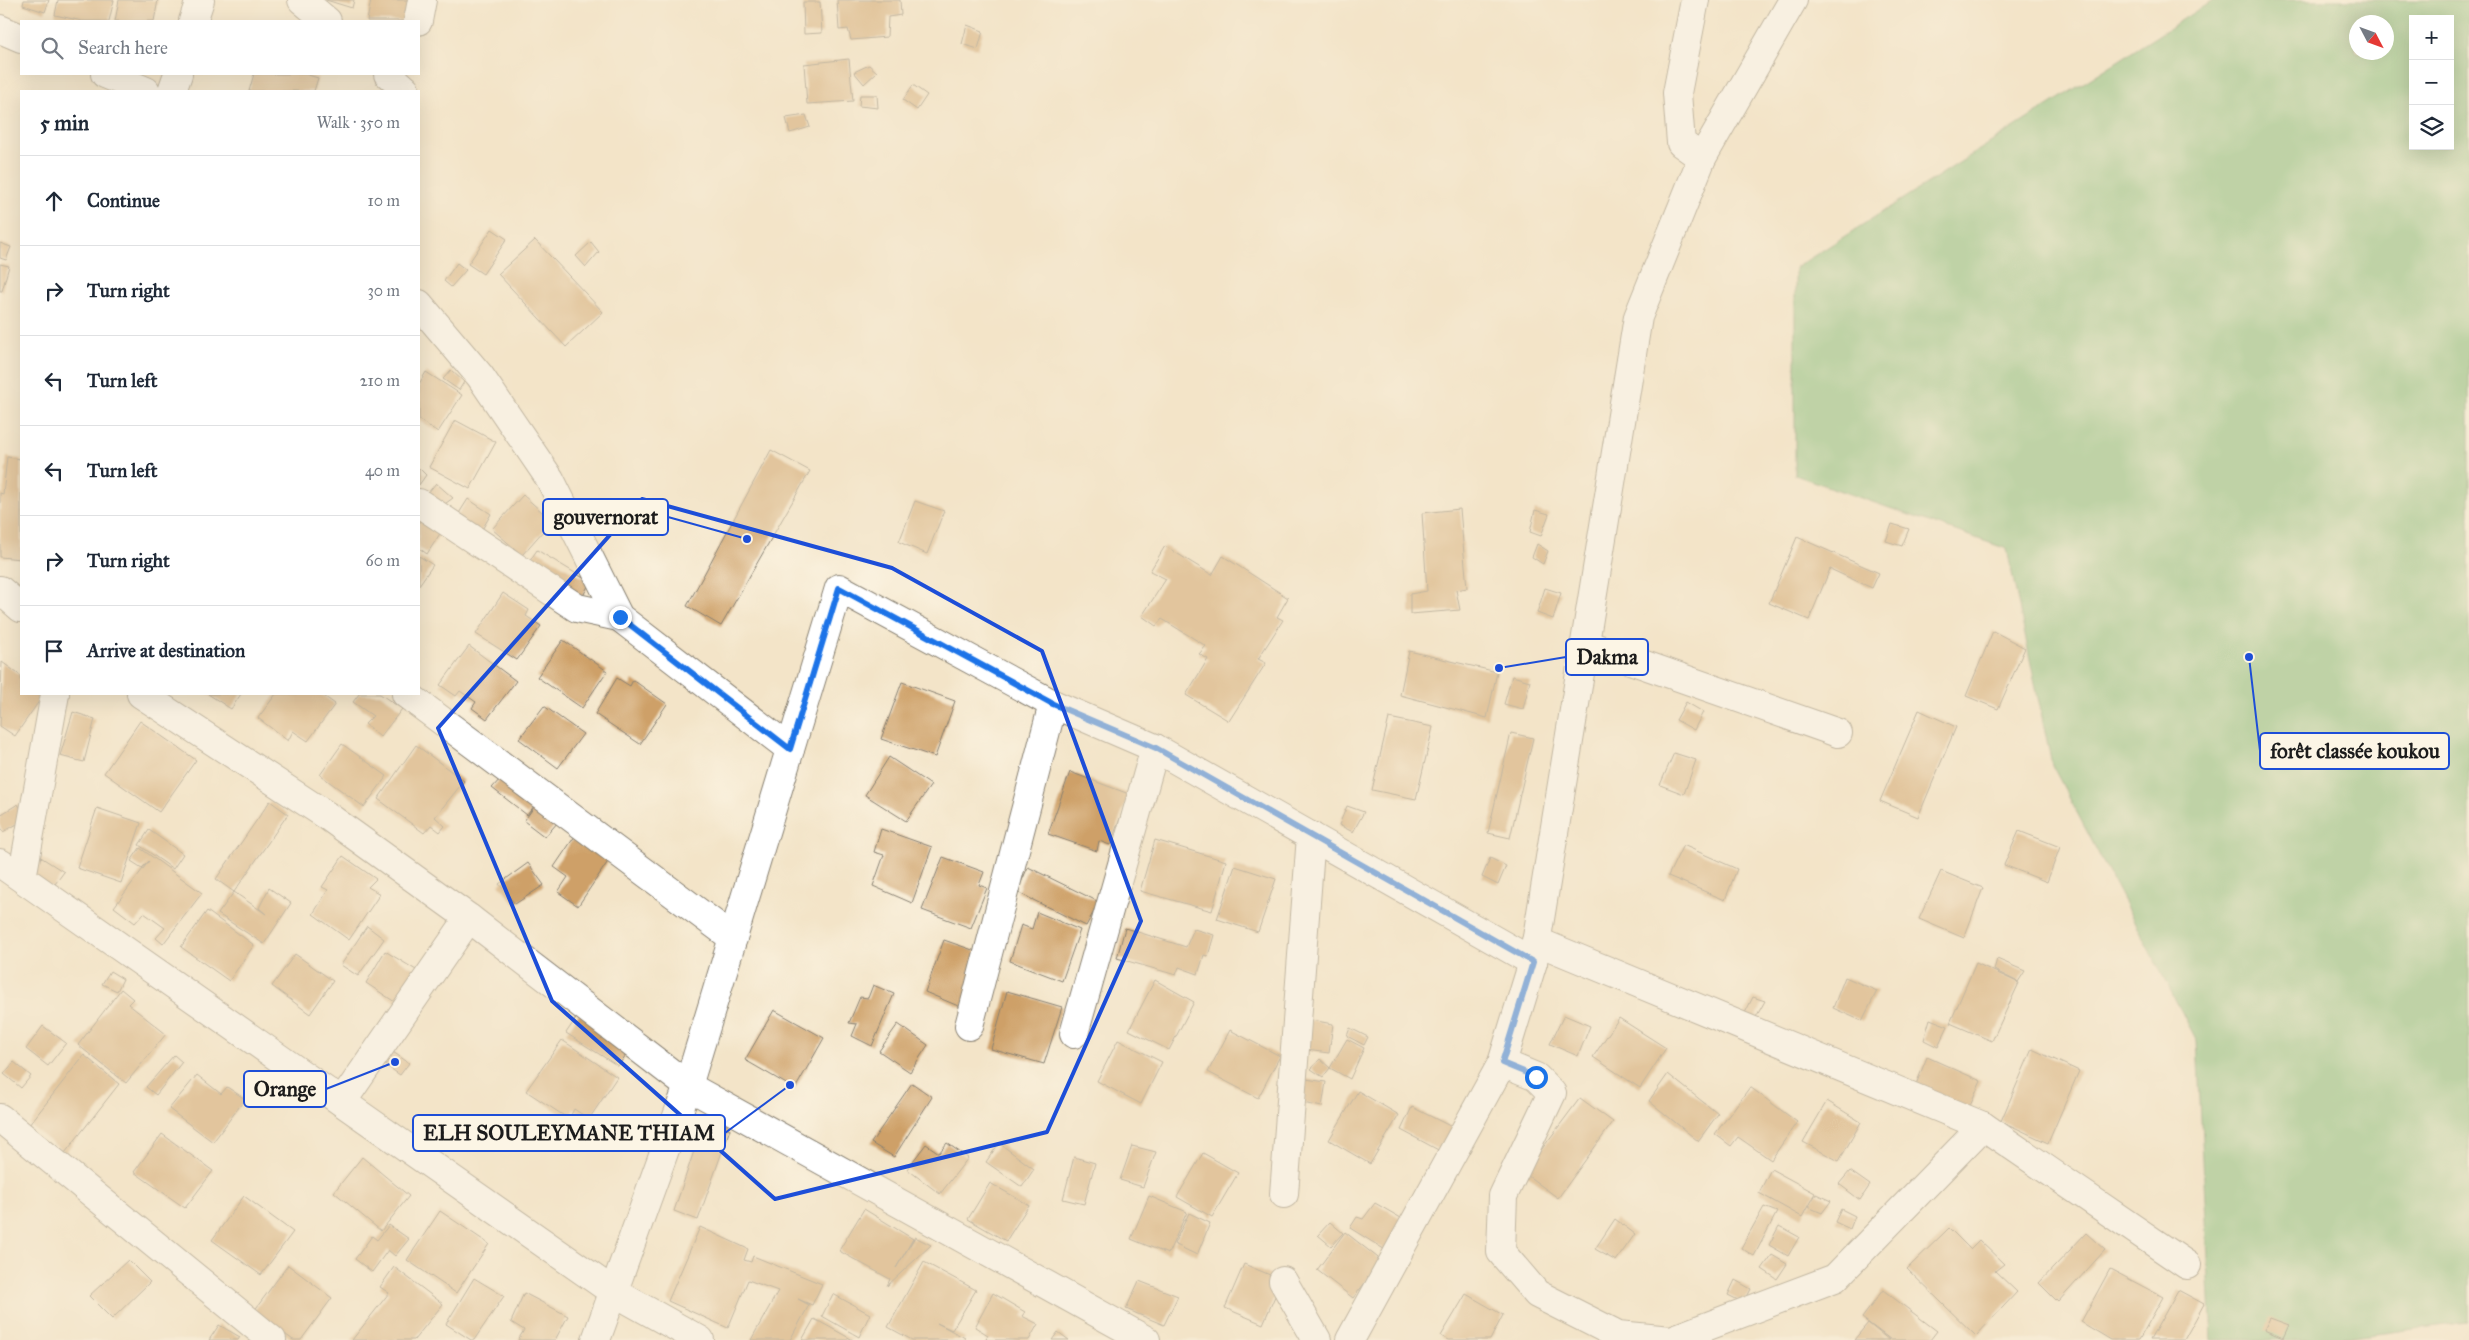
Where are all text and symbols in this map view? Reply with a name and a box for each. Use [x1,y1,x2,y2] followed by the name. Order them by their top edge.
[2349,15,2394,60] north arrow
[2409,15,2454,150] map controls
[2409,15,2454,60] button: +
[20,20,420,75] search box
[38,34,66,62] icon: search
[78,36,168,59] text: Search here
[2409,60,2454,105] button: −
[2409,105,2454,150] button: layers
[40,110,89,136] text: 5 min
[317,113,400,132] text: Walk · 350 m
[40,187,68,215] icon: ahead
[87,189,160,212] text: Continue
[368,191,400,210] text: 10 m
[40,277,68,305] icon: right
[87,279,170,302] text: Turn right
[367,281,400,300] text: 30 m
[40,367,68,395] icon: left
[87,369,157,392] text: Turn left
[360,371,400,390] text: 210 m
[40,457,68,485] icon: left
[87,459,157,482] text: Turn left
[365,461,400,480] text: 40 m
[543,499,668,535] callout: gouvernorat
[554,504,659,530] text: gouvernorat
[40,547,68,575] icon: right
[87,549,170,572] text: Turn right
[366,551,400,570] text: 60 m
[609,606,632,629] route end
[40,637,68,665] icon: arrive
[87,639,245,662] text: Arrive at destination
[1566,639,1648,675] callout: Dakma
[1576,644,1639,670] text: Dakma
[2260,733,2449,769] callout: forêt classée koukou
[2269,738,2441,764] text: forêt classée koukou
[1525,1066,1548,1089] route start
[244,1071,326,1107] callout: Orange
[254,1076,317,1102] text: Orange
[413,1115,725,1151] callout: ELH SOULEYMANE THIAM
[423,1120,715,1146] text: ELH SOULEYMANE THIAM

